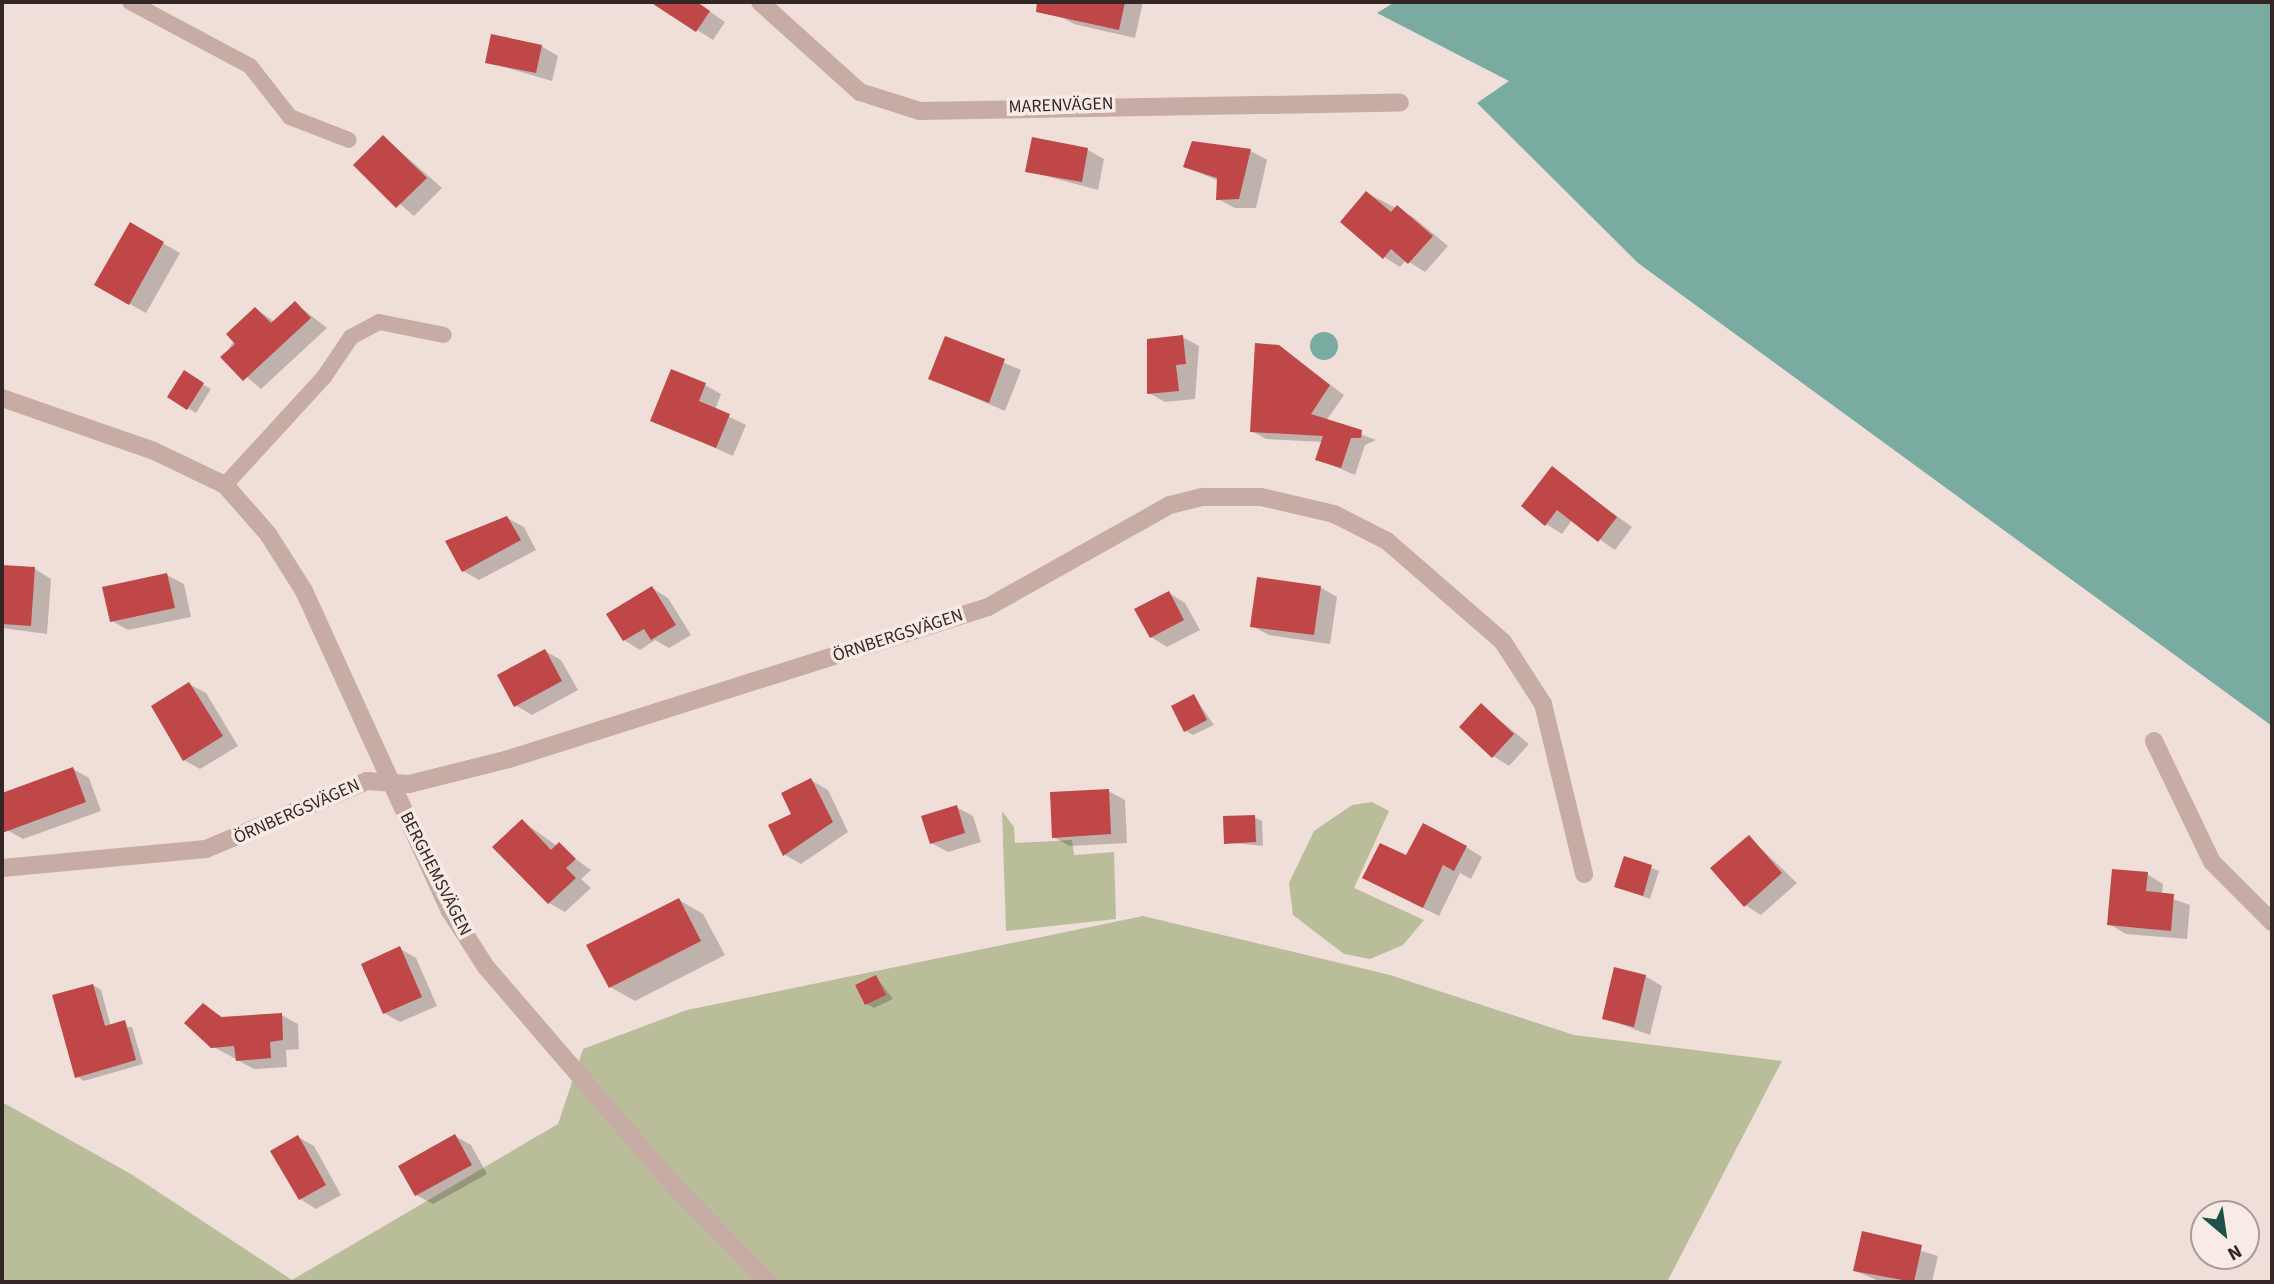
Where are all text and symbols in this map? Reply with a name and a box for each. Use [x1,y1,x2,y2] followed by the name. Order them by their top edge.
[1008,93,1114,119] street label: MARENVÄGEN
[830,605,966,667] street label: ÖRNBERGSVÄGEN
[231,775,363,849] street label: ÖRNBERGSVÄGEN
[394,808,476,940] street label: BERGHEMSVÄGEN
[2190,1200,2260,1270] north arrow
[2222,1237,2247,1267] text: N

